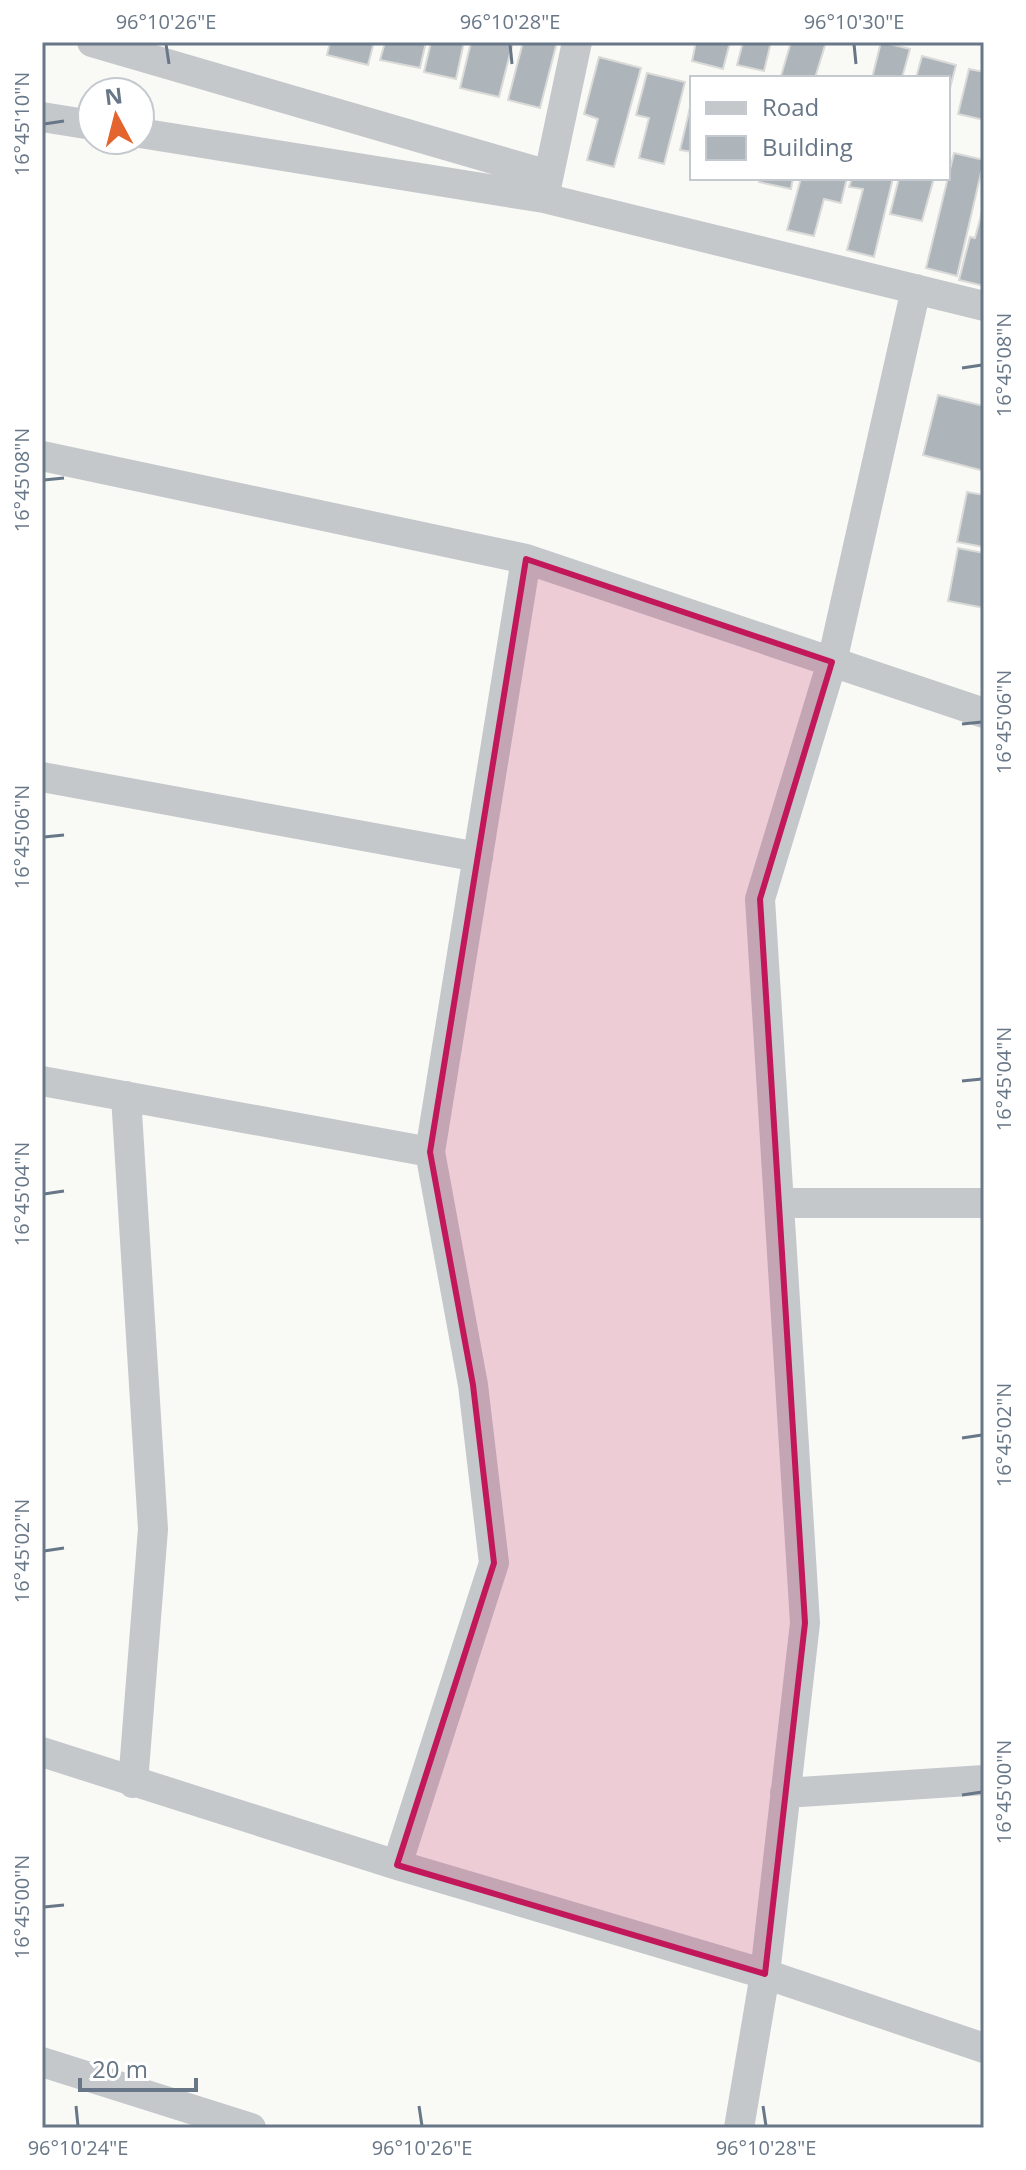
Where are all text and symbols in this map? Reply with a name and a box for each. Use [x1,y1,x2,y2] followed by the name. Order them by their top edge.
[116,8,216,35] text: 96°10'26"E
[460,8,560,35] text: 96°10'28"E
[804,8,904,35] text: 96°10'30"E
[8,72,35,176] text: 16°45'10"N
[76,76,156,156] north arrow
[690,76,950,180] legend
[103,79,124,111] text: N
[762,90,819,123] text: Road
[762,130,853,163] text: Building
[990,313,1017,417] text: 16°45'08"N
[8,428,35,532] text: 16°45'08"N
[990,670,1017,774] text: 16°45'06"N
[8,785,35,889] text: 16°45'06"N
[990,1027,1017,1131] text: 16°45'04"N
[8,1142,35,1246] text: 16°45'04"N
[990,1383,1017,1487] text: 16°45'02"N
[8,1499,35,1603] text: 16°45'02"N
[990,1740,1017,1844] text: 16°45'00"N
[8,1855,35,1959] text: 16°45'00"N
[80,2042,196,2092] scale bar
[92,2052,148,2085] text: 20 m
[28,2134,128,2161] text: 96°10'24"E
[372,2134,472,2161] text: 96°10'26"E
[716,2134,816,2161] text: 96°10'28"E

